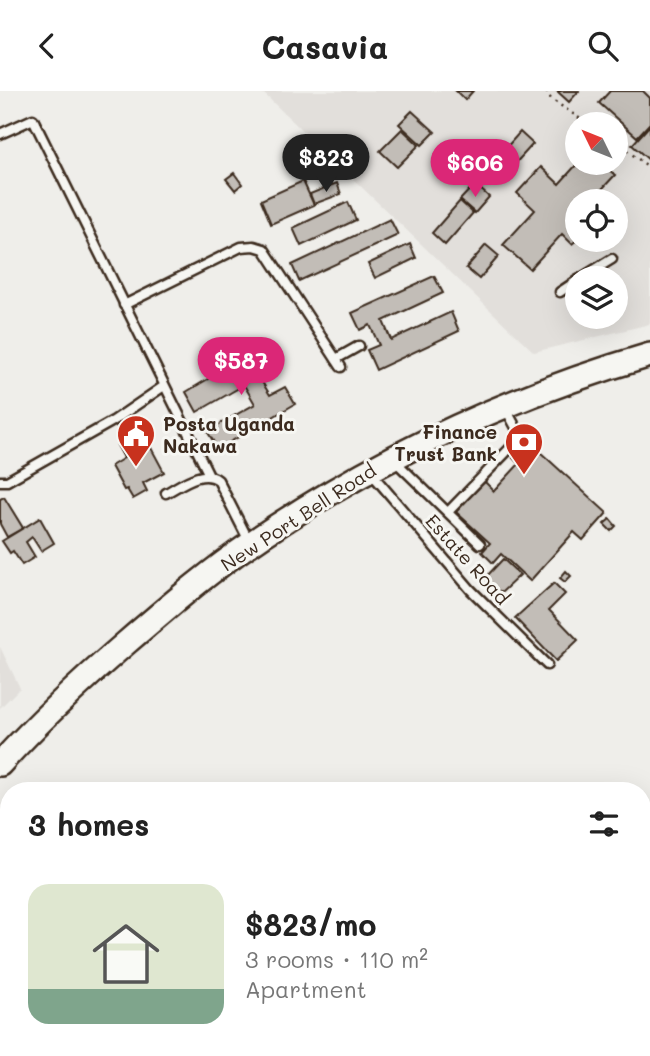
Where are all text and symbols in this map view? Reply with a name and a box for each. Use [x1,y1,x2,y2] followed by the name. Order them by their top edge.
[262,25,388,67] text: Casavia
[28,27,66,65] icon: back
[584,27,622,65] icon: search
[565,112,628,175] north arrow
[565,112,628,329] map controls
[285,134,367,194] pin: $823
[434,139,516,199] pin: $606
[298,142,354,172] text: $823
[447,147,503,177] text: $606
[565,189,628,252] button: locate
[565,266,628,329] button: layers
[200,337,282,397] pin: $587
[214,345,268,375] text: $587
[163,411,295,458] place label: Posta Uganda Nakawa
[115,413,157,468] public building icon: Posta Uganda Nakawa
[395,419,497,466] place label: Finance Trust Bank
[503,421,545,476] bank icon: Finance Trust Bank
[216,458,380,576] street label: New Port Bell Road
[421,508,515,610] street label: Estate Road
[28,804,149,844] text: 3 homes
[585,805,623,843] icon: filters
[245,904,376,944] text: $823/mo
[84,912,168,996] icon: home
[245,944,428,974] text: 3 rooms · 110 m²
[245,974,367,1004] text: Apartment

